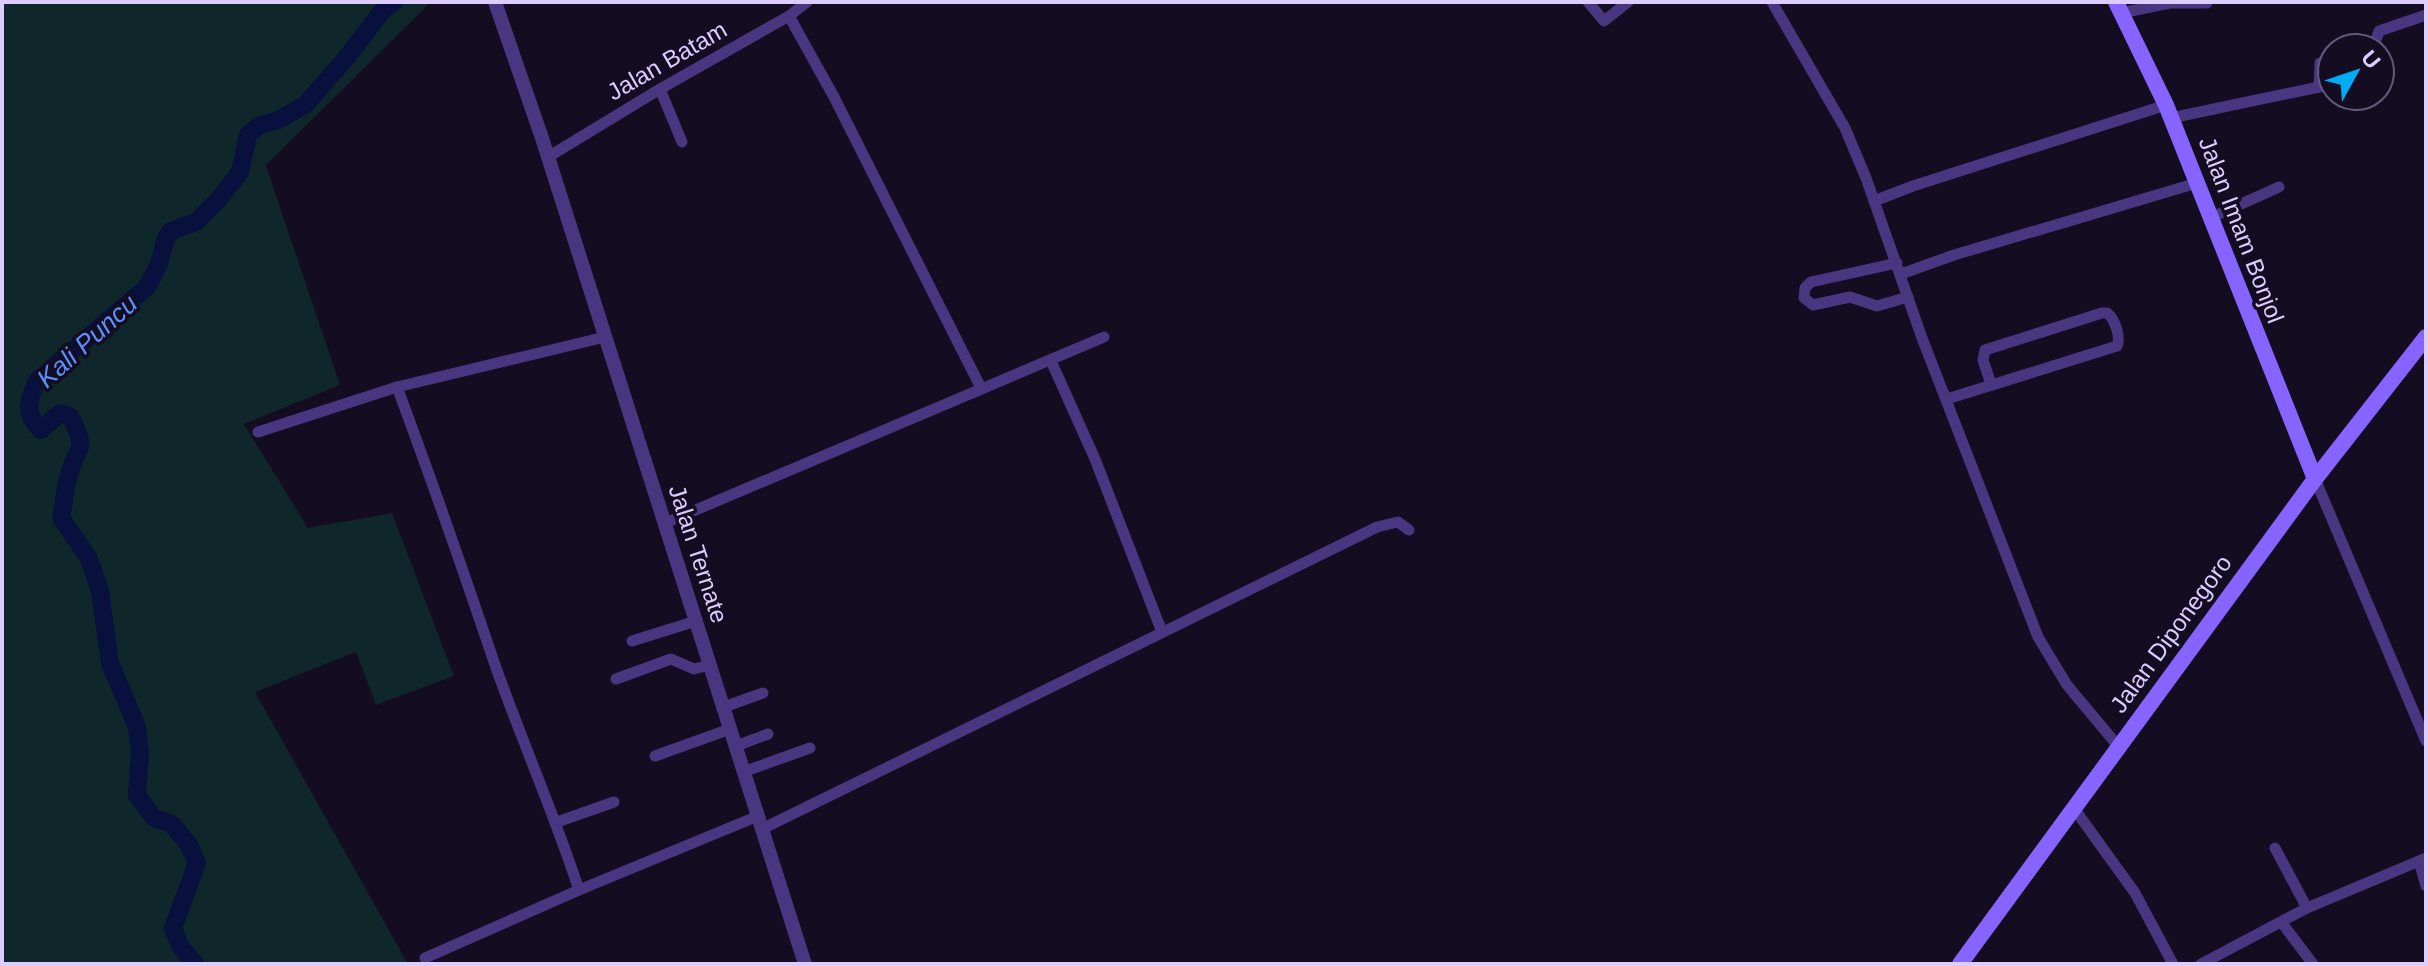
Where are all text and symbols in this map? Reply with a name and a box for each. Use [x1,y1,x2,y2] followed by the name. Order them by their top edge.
[602,16,731,106] street label: Jalan Batam
[2316,32,2396,112] north arrow
[2356,45,2386,74] text: U
[2193,133,2289,327] street label: Jalan Imam Bonjol
[31,288,143,394] water label: Kali Puncu
[663,481,734,626] street label: Jalan Ternate
[2104,550,2237,718] street label: Jalan Diponegoro

